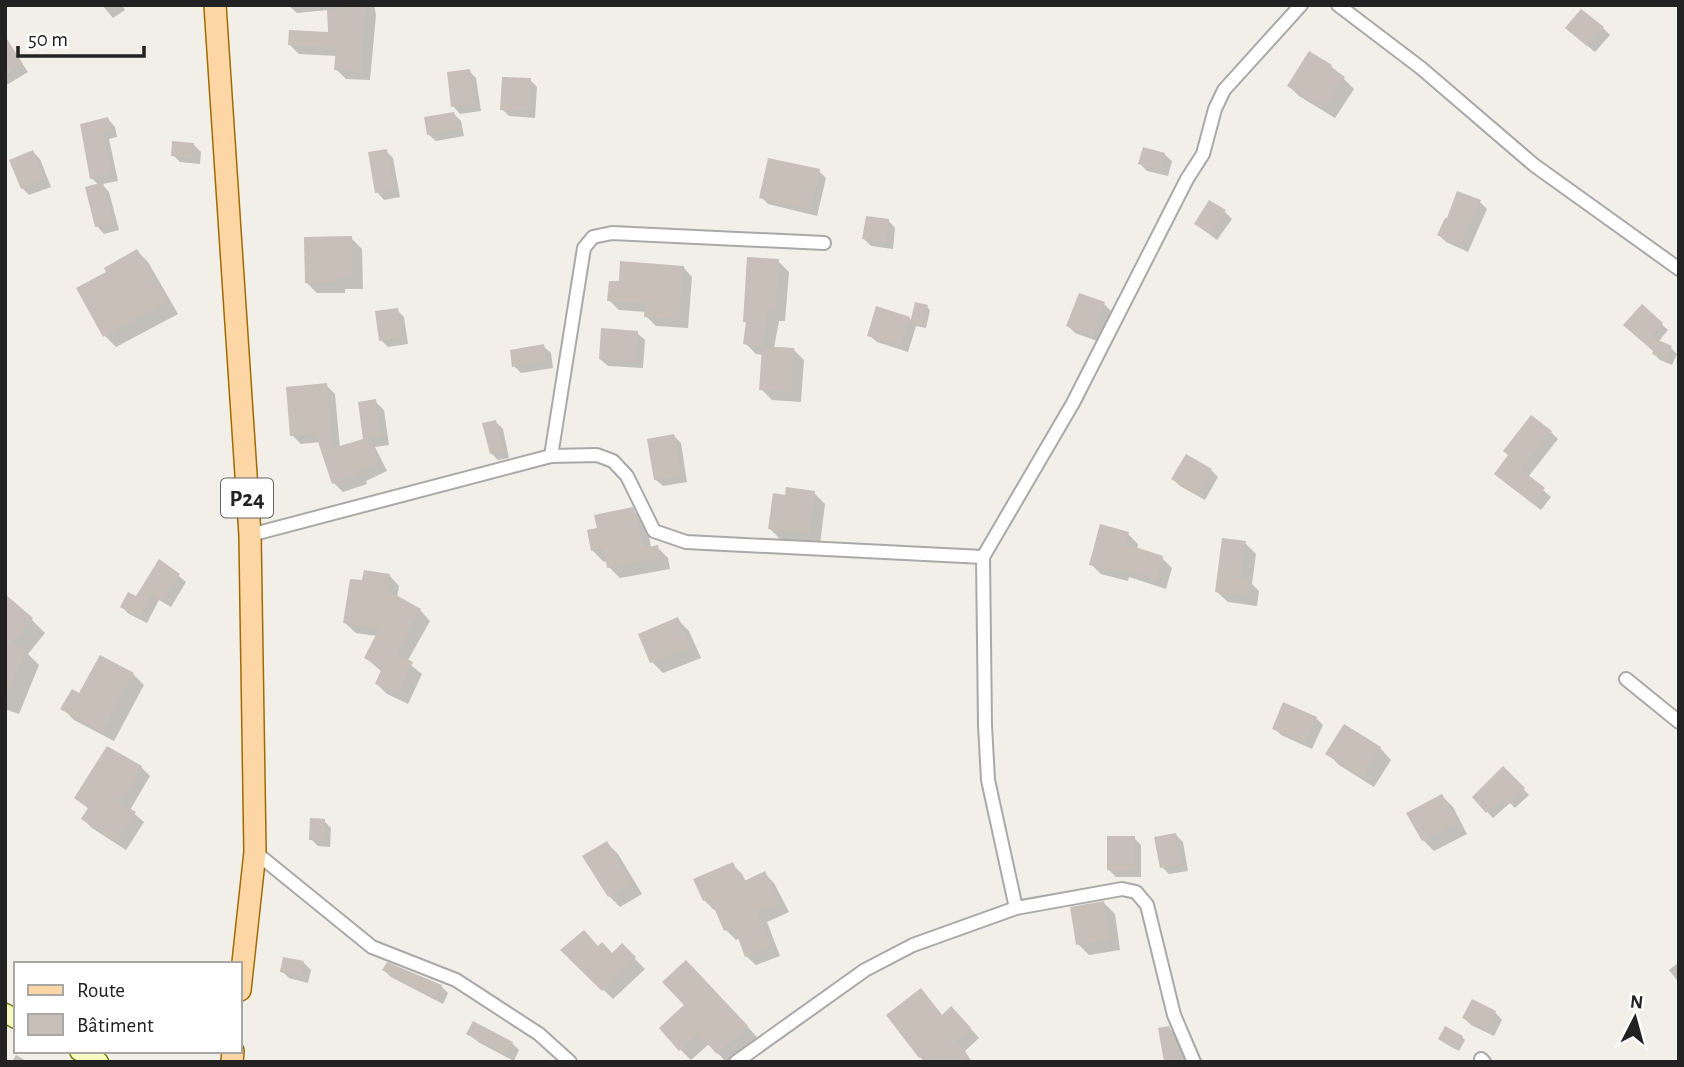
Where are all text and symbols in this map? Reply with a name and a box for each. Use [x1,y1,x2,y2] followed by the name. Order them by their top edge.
[18,14,144,58] scale bar
[28,29,68,50] text: 50 m
[221,478,273,518] road number: P24
[14,962,242,1053] legend
[77,980,125,1001] text: Route
[1600,983,1670,1053] north arrow
[1629,992,1644,1013] text: N
[77,1015,154,1036] text: Bâtiment

